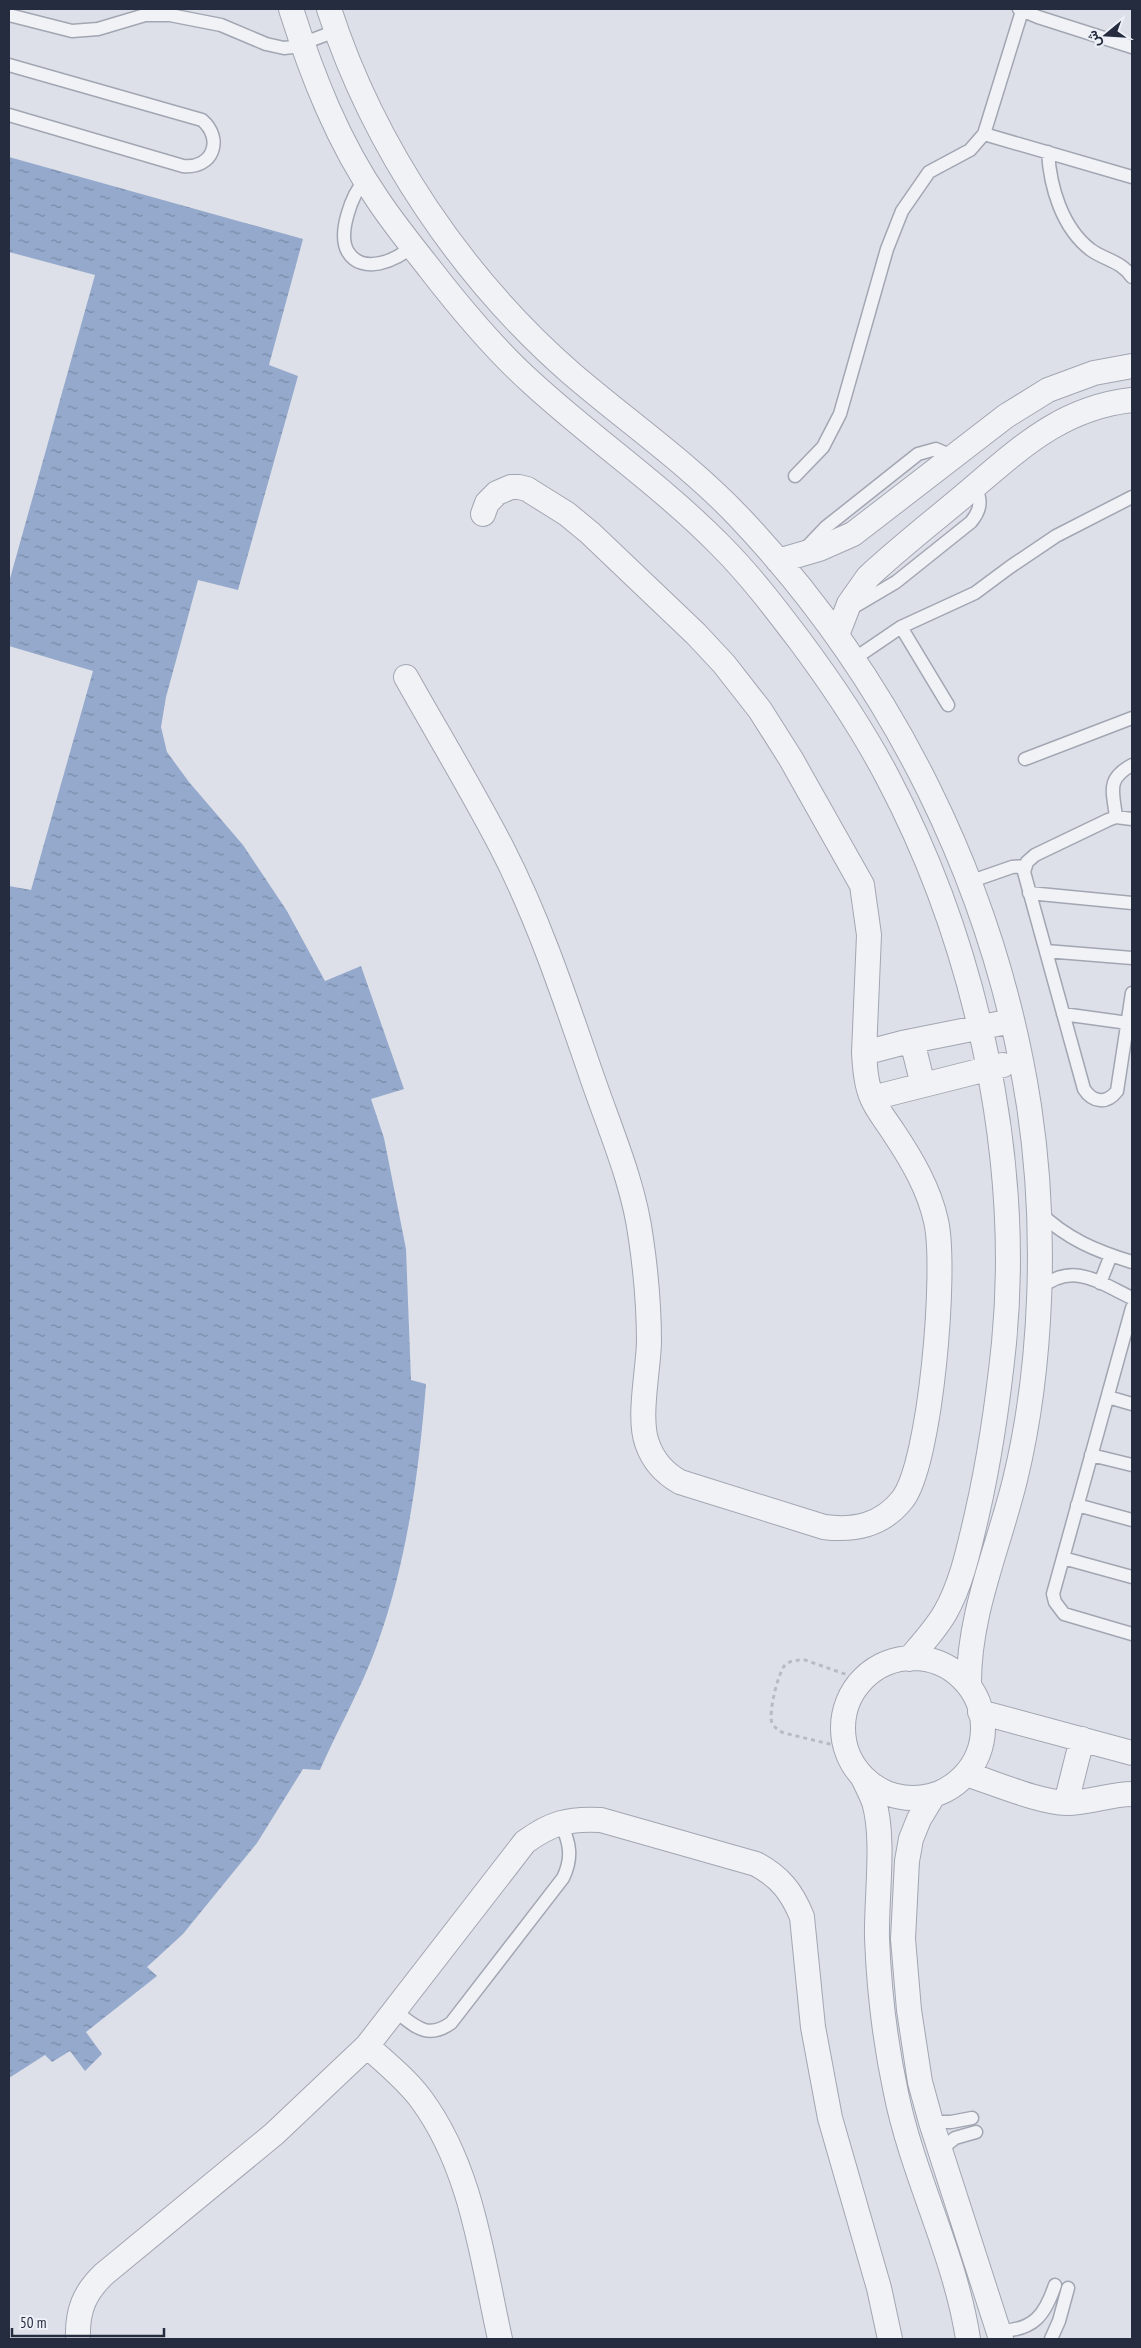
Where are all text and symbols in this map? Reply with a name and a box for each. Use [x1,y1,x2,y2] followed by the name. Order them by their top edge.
[1081,10,1131,60] north arrow
[1082,28,1105,50] text: ش
[12,2306,165,2338] scale bar
[20,2313,46,2332] text: 50 m

